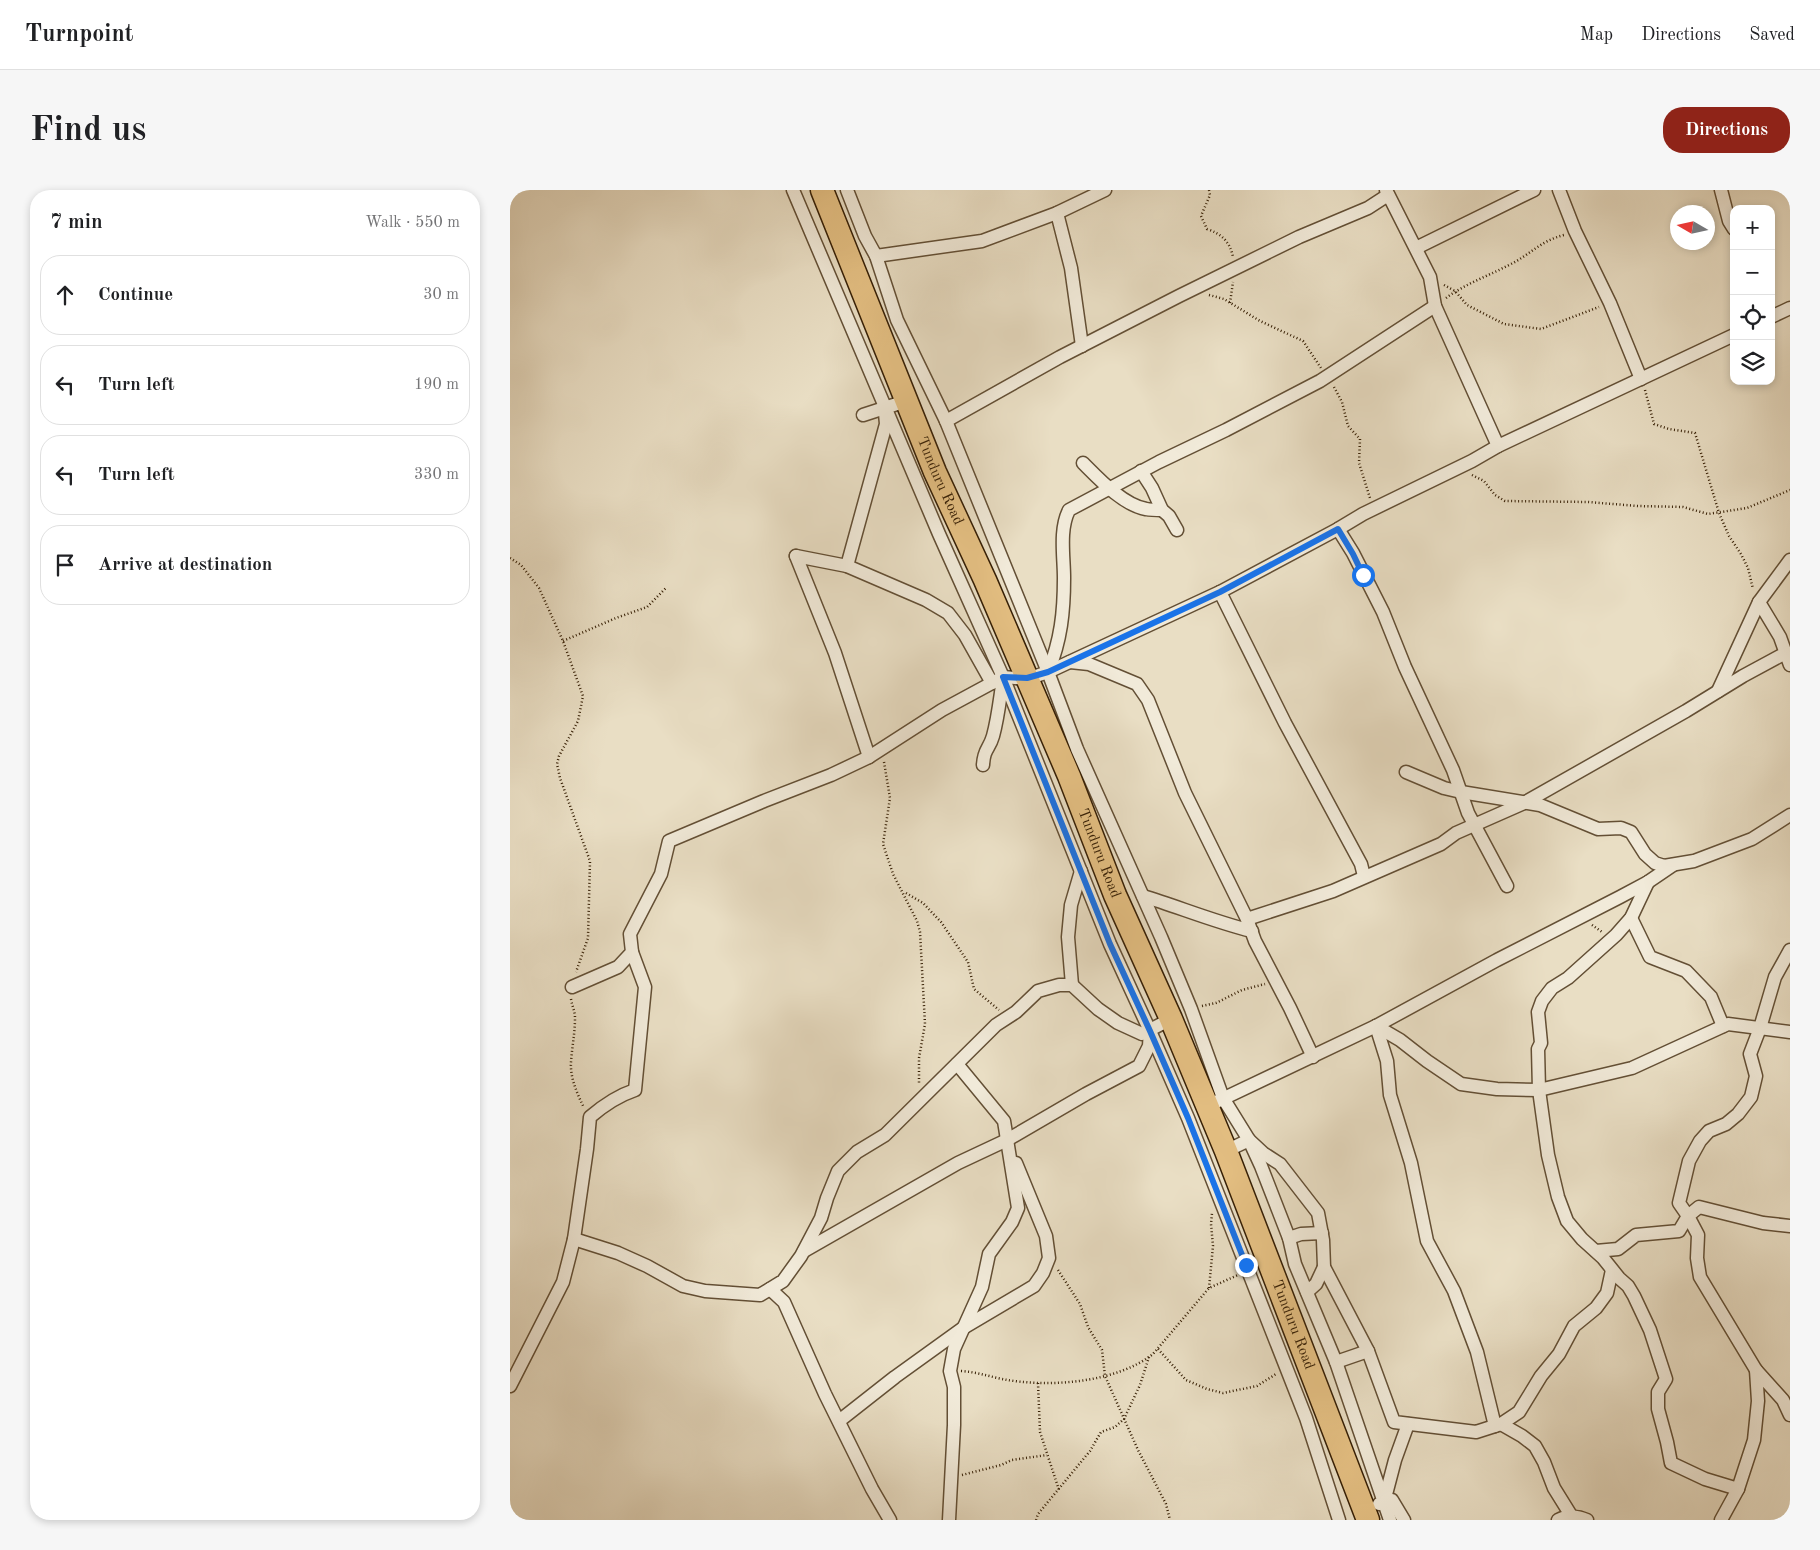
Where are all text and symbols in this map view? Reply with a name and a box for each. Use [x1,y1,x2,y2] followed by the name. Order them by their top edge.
[25,23,133,47] text: Turnpoint
[1580,26,1613,44] text: Map
[1641,26,1721,44] text: Directions
[1749,26,1795,44] text: Saved
[1663,107,1790,153] button: Directions
[30,113,146,148] text: Find us
[1670,205,1715,250] north arrow
[1730,205,1775,385] map controls
[1730,205,1775,250] button: +
[50,212,103,233] text: 7 min
[365,215,460,231] text: Walk · 550 m
[1730,250,1775,295] button: −
[51,281,79,309] icon: ahead
[98,286,173,305] text: Continue
[423,287,459,303] text: 30 m
[1730,295,1775,340] button: locate
[1730,340,1775,385] button: layers
[51,371,79,399] icon: left
[98,376,175,395] text: Turn left
[414,377,459,393] text: 190 m
[914,435,966,527] street label: Tunduru Road
[51,461,79,489] icon: left
[98,466,175,485] text: Turn left
[414,467,459,483] text: 330 m
[51,551,79,579] icon: arrive
[98,556,272,575] text: Arrive at destination
[1352,564,1375,587] route start
[1075,807,1123,900] street label: Tunduru Road
[1235,1254,1258,1277] route end
[1269,1278,1317,1372] street label: Tunduru Road

